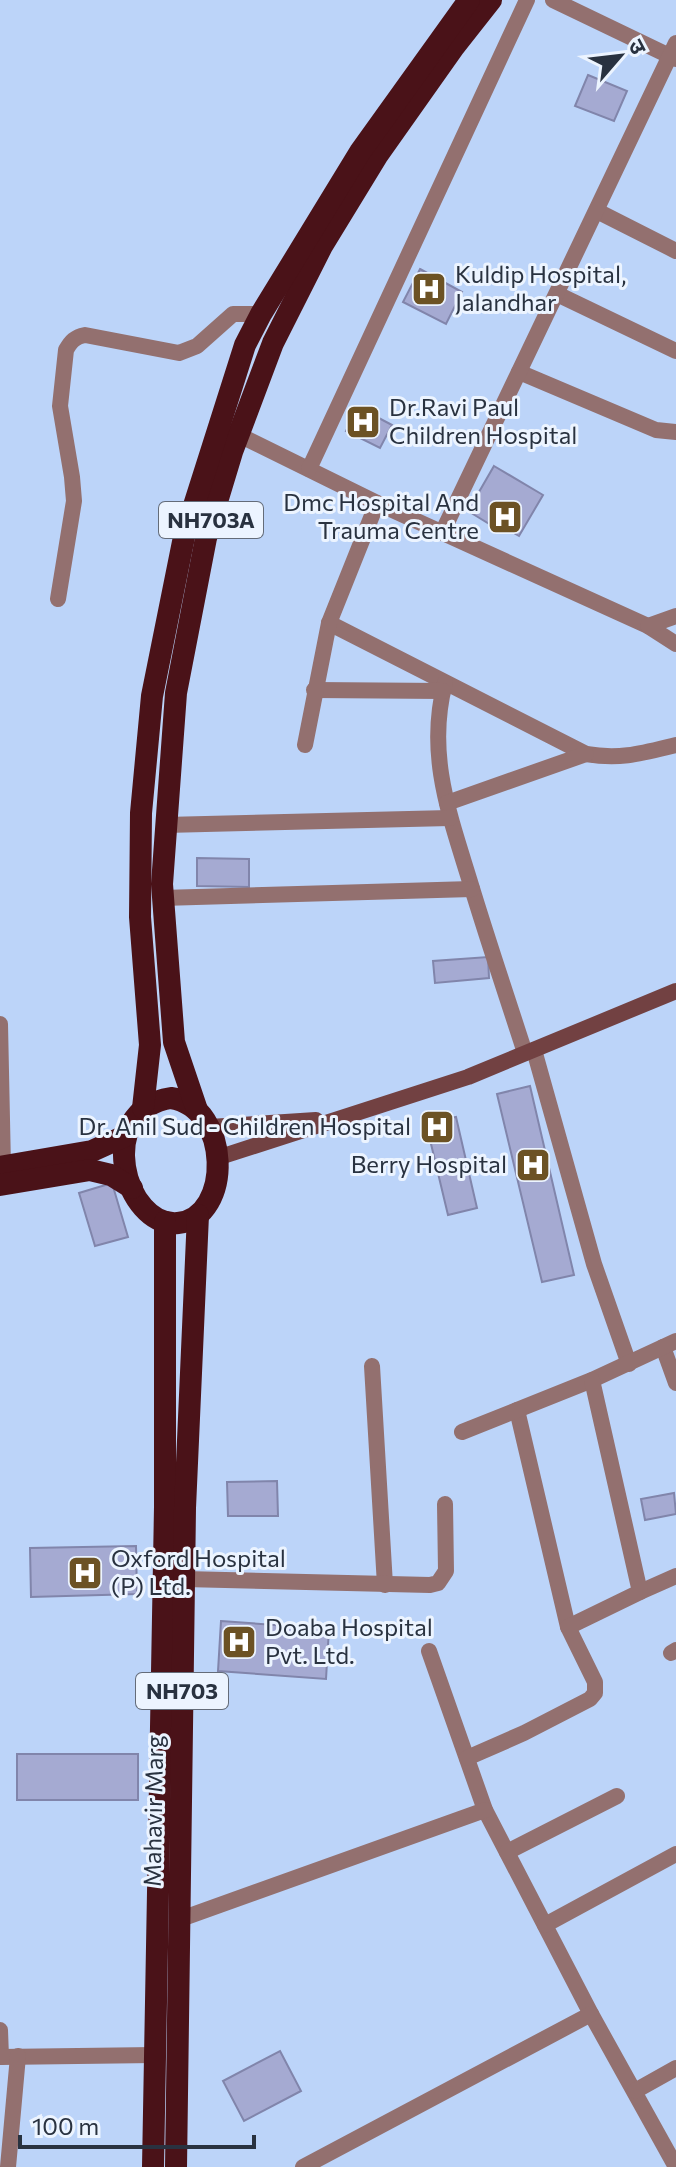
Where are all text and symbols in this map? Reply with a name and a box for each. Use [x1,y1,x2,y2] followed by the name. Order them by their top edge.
[580,16,660,96] north arrow
[623,34,654,59] text: उ
[455,259,627,316] place label: Kuldip Hospital, Jalandhar
[410,270,448,308] hospital icon: Kuldip Hospital, Jalandhar
[389,392,577,449] place label: Dr.Ravi Paul Children Hospital
[344,403,382,441] hospital icon: Dr.Ravi Paul Children Hospital
[283,487,479,544] place label: Dmc Hospital And Trauma Centre
[486,498,524,536] hospital icon: Dmc Hospital And Trauma Centre
[159,502,263,538] road number: NH703A
[418,1108,456,1146] hospital icon: Dr. Anil Sud - Children Hospital
[78,1111,411,1140] place label: Dr. Anil Sud - Children Hospital
[514,1146,552,1184] hospital icon: Berry Hospital
[351,1149,507,1178] place label: Berry Hospital
[111,1543,286,1600] place label: Oxford Hospital (P) Ltd.
[66,1554,104,1592] hospital icon: Oxford Hospital (P) Ltd.
[265,1612,433,1669] place label: Doaba Hospital Pvt. Ltd.
[220,1623,258,1661] hospital icon: Doaba Hospital Pvt. Ltd.
[136,1673,228,1709] road number: NH703
[137,1735,168,1887] street label: Mahavir Marg
[20,2099,254,2149] scale bar
[32,2111,99,2140] text: 100 m

